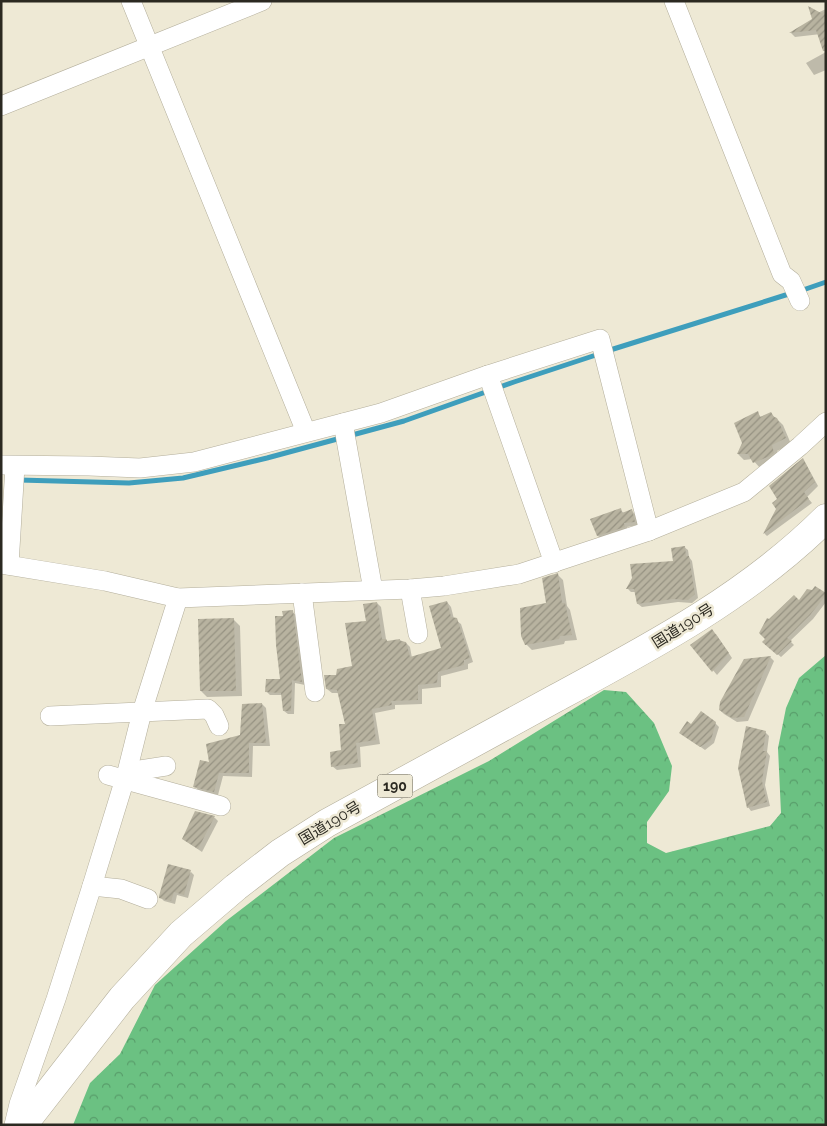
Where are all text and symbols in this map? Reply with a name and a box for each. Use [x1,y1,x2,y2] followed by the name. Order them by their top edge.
[649,600,717,652] street label: 国道190号
[378,774,412,798] road number: 190
[296,797,364,849] street label: 国道190号

